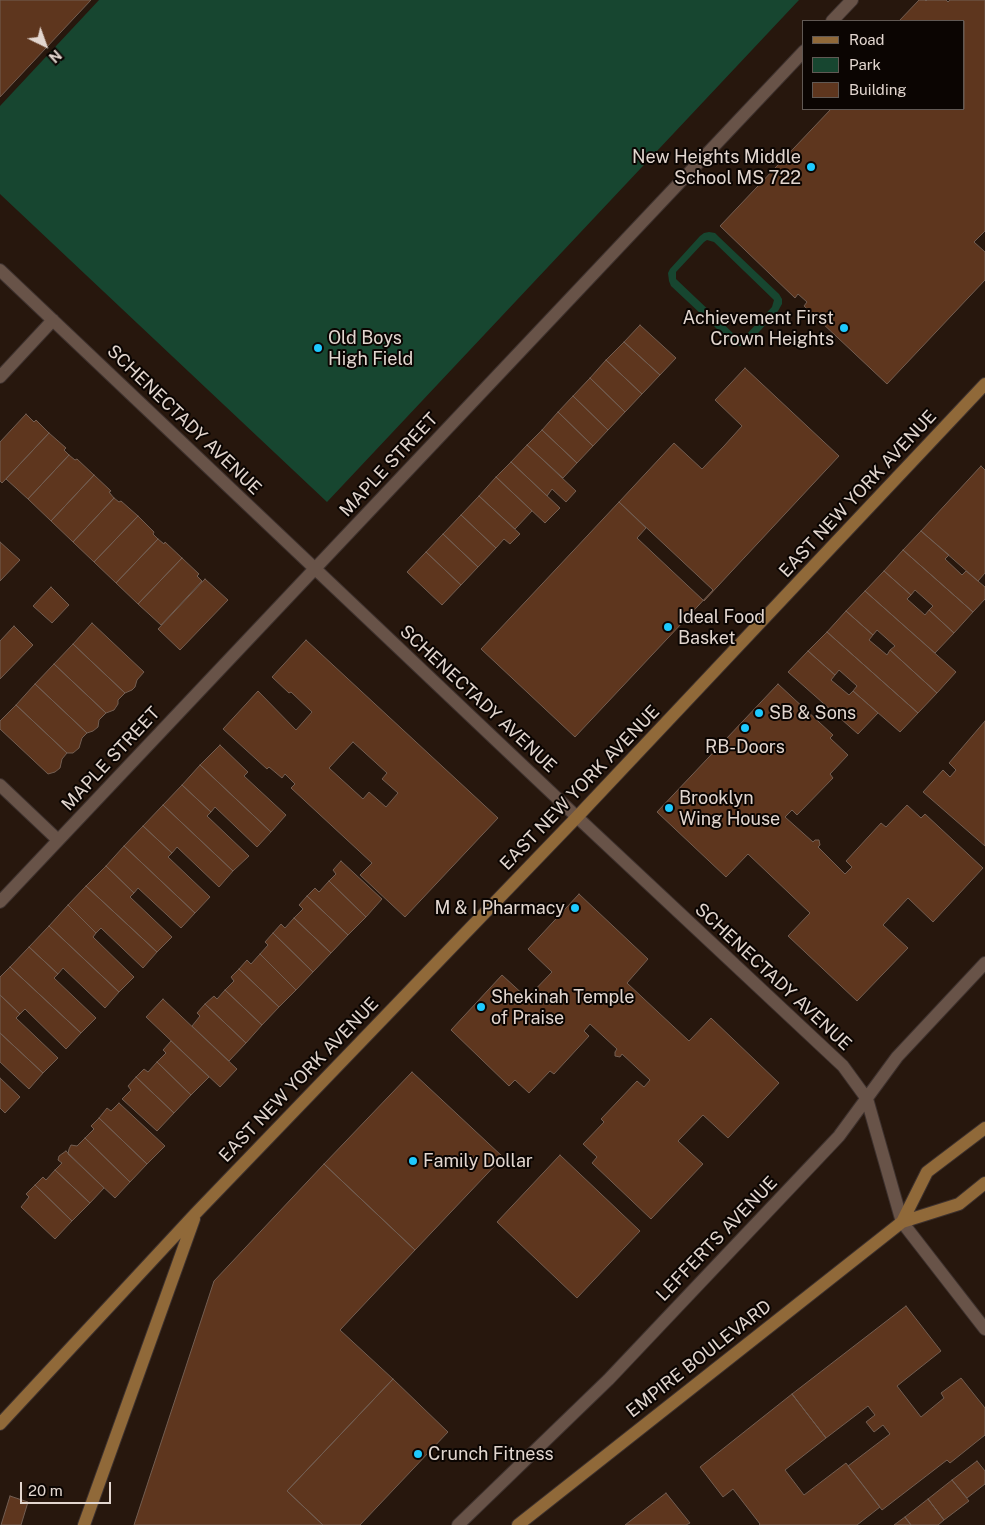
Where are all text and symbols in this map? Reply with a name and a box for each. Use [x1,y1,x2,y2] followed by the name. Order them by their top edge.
[20,20,70,70] north arrow
[802,20,965,110] legend
[849,31,885,48] text: Road
[46,47,64,66] text: N
[849,56,881,73] text: Park
[849,81,907,98] text: Building
[632,146,801,188] place label: New Heights Middle School MS 722
[805,161,817,173] marker: New Heights Middle School MS 722
[683,307,834,350] place label: Achievement First Crown Heights
[838,322,850,334] marker: Achievement First Crown Heights
[328,327,413,369] place label: Old Boys High Field
[102,341,266,499] street label: SCHENECTADY AVENUE
[312,342,324,354] marker: Old Boys High Field
[775,406,941,582] street label: EAST NEW YORK AVENUE
[335,409,443,521] street label: MAPLE STREET
[678,606,765,649] place label: Ideal Food Basket
[395,621,561,777] street label: SCHENECTADY AVENUE
[662,621,674,633] marker: Ideal Food Basket
[496,701,664,875] street label: EAST NEW YORK AVENUE
[769,702,856,724] place label: SB & Sons
[57,703,165,815] street label: MAPLE STREET
[753,707,765,719] marker: SB & Sons
[739,722,751,734] marker: RB-Doors
[705,736,785,758] place label: RB-Doors
[679,787,780,830] place label: Brooklyn Wing House
[663,802,675,814] marker: Brooklyn Wing House
[435,897,565,919] place label: M & I Pharmacy
[690,899,856,1055] street label: SCHENECTADY AVENUE
[569,902,581,914] marker: M & I Pharmacy
[491,986,634,1028] place label: Shekinah Temple of Praise
[215,993,383,1167] street label: EAST NEW YORK AVENUE
[475,1001,487,1013] marker: Shekinah Temple of Praise
[423,1150,533,1172] place label: Family Dollar
[407,1155,419,1167] marker: Family Dollar
[652,1172,782,1306] street label: LEFFERTS AVENUE
[622,1296,776,1422] street label: EMPIRE BOULEVARD
[428,1443,554,1465] place label: Crunch Fitness
[412,1448,424,1460] marker: Crunch Fitness
[22,1472,114,1504] scale bar
[28,1482,63,1499] text: 20 m

